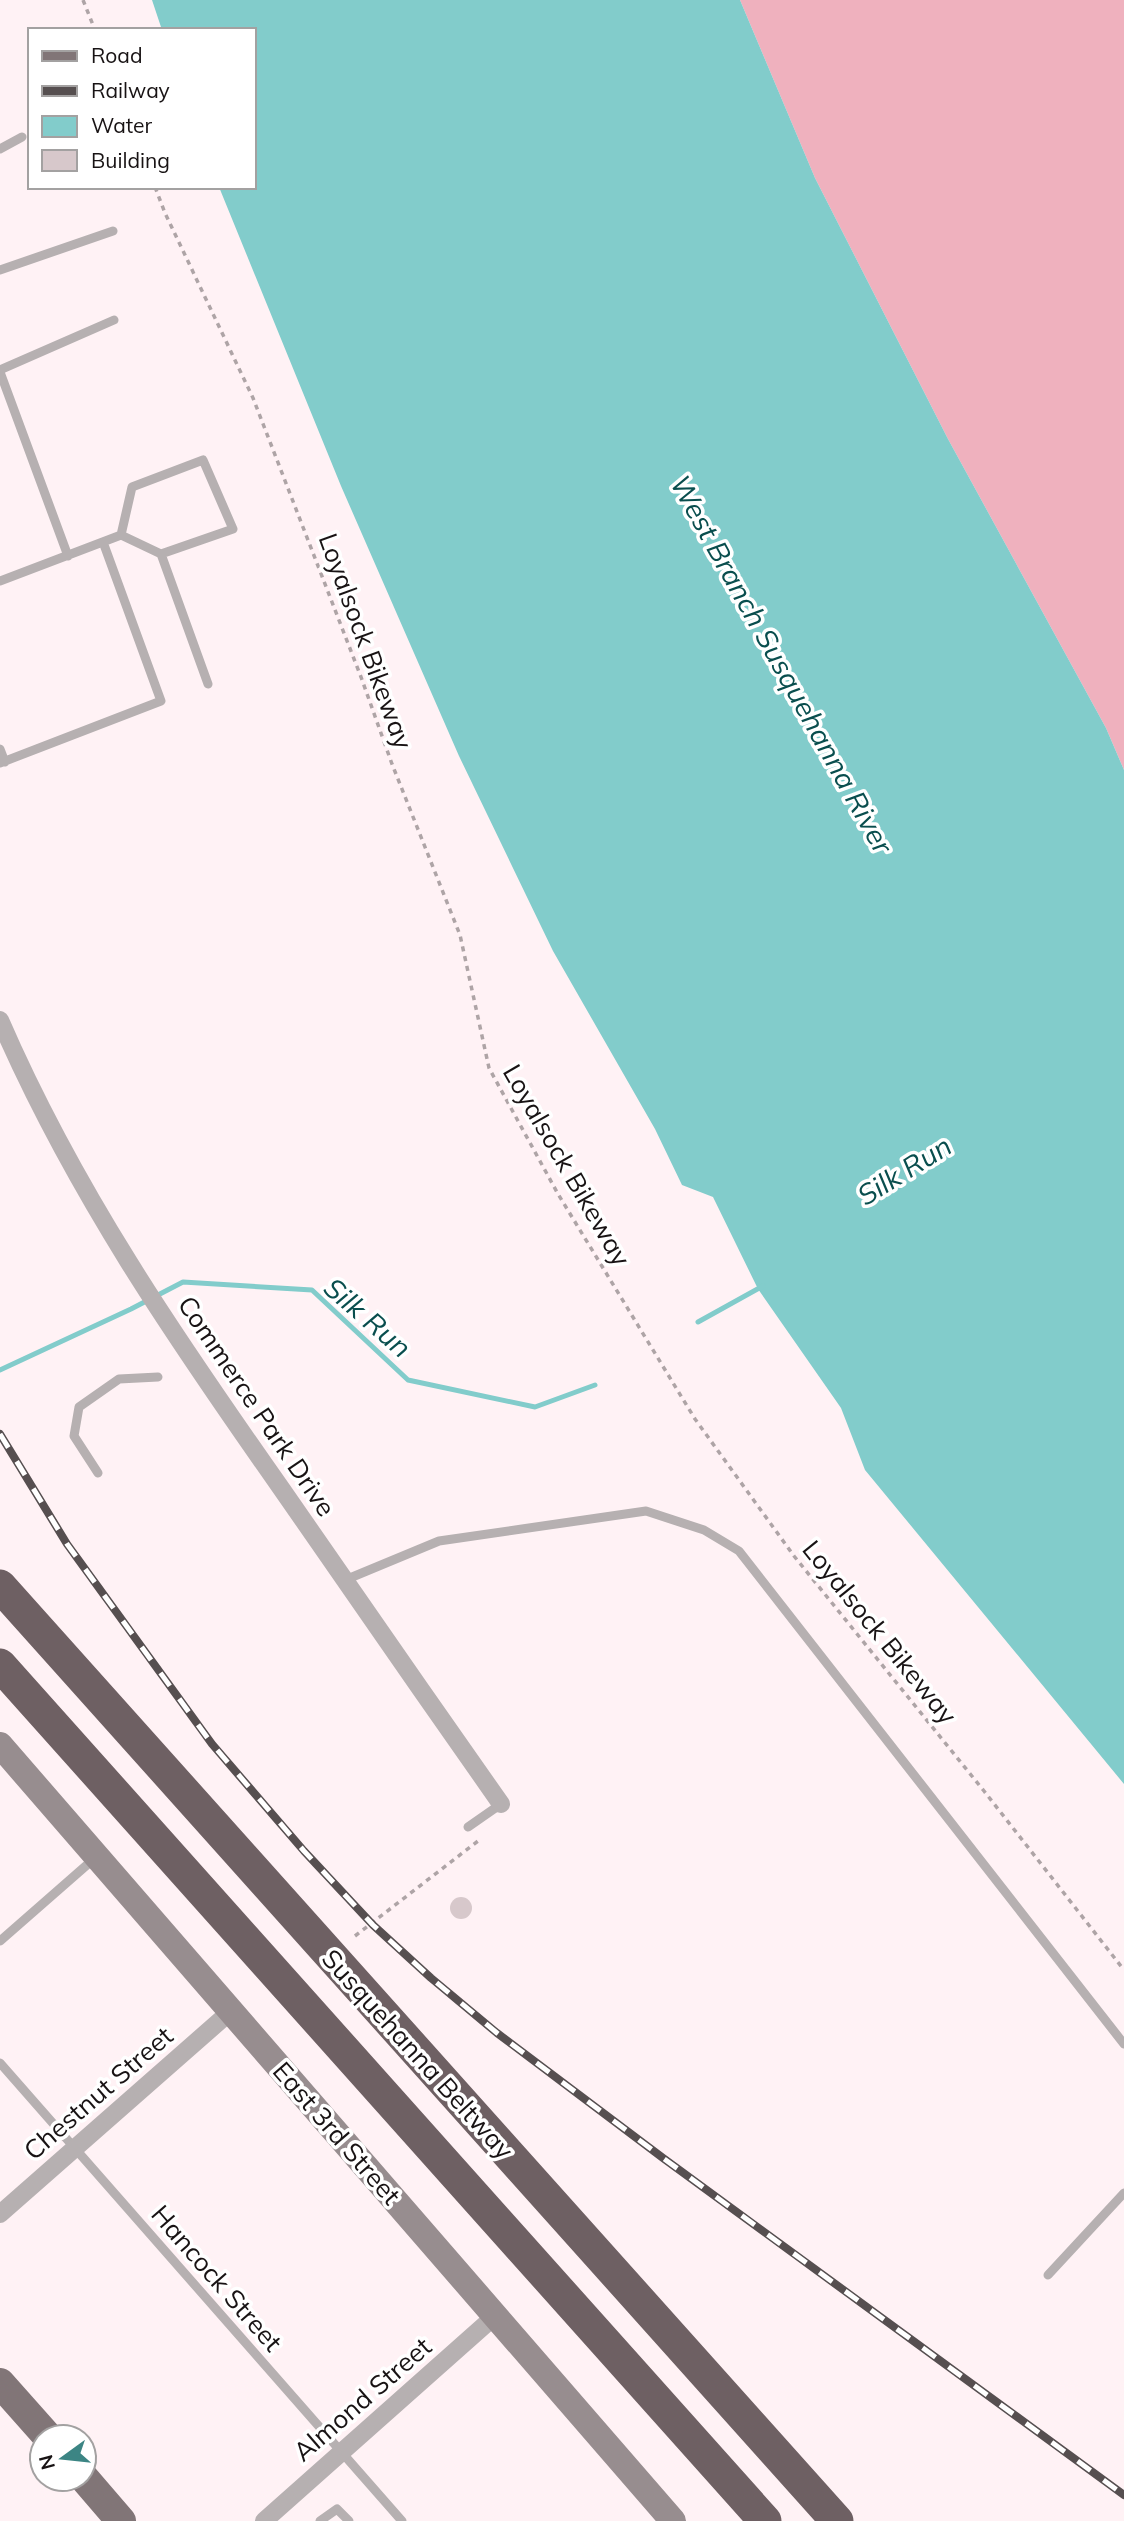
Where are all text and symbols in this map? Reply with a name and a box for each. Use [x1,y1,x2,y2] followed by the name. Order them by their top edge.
[28,28,256,189] legend
[91,42,142,68] text: Road
[91,77,170,103] text: Railway
[91,112,152,138] text: Water
[91,147,170,173] text: Building
[663,469,902,861] water label: West Branch Susquehanna River
[312,529,420,754] street label: Loyalsock Bikeway
[496,1058,638,1272] street label: Loyalsock Bikeway
[850,1127,958,1213] water label: Silk Run
[317,1270,419,1364] water label: Silk Run
[171,1290,343,1522] street label: Commerce Park Drive
[796,1533,964,1731] street label: Loyalsock Bikeway
[315,1942,521,2166] street label: Susquehanna Beltway
[17,2019,179,2167] street label: Chestnut Street
[266,2055,408,2211] street label: East 3rd Street
[144,2198,290,2358] street label: Hancock Street
[286,2330,438,2468] street label: Almond Street
[28,2423,98,2493] north arrow
[33,2452,60,2472] text: N

